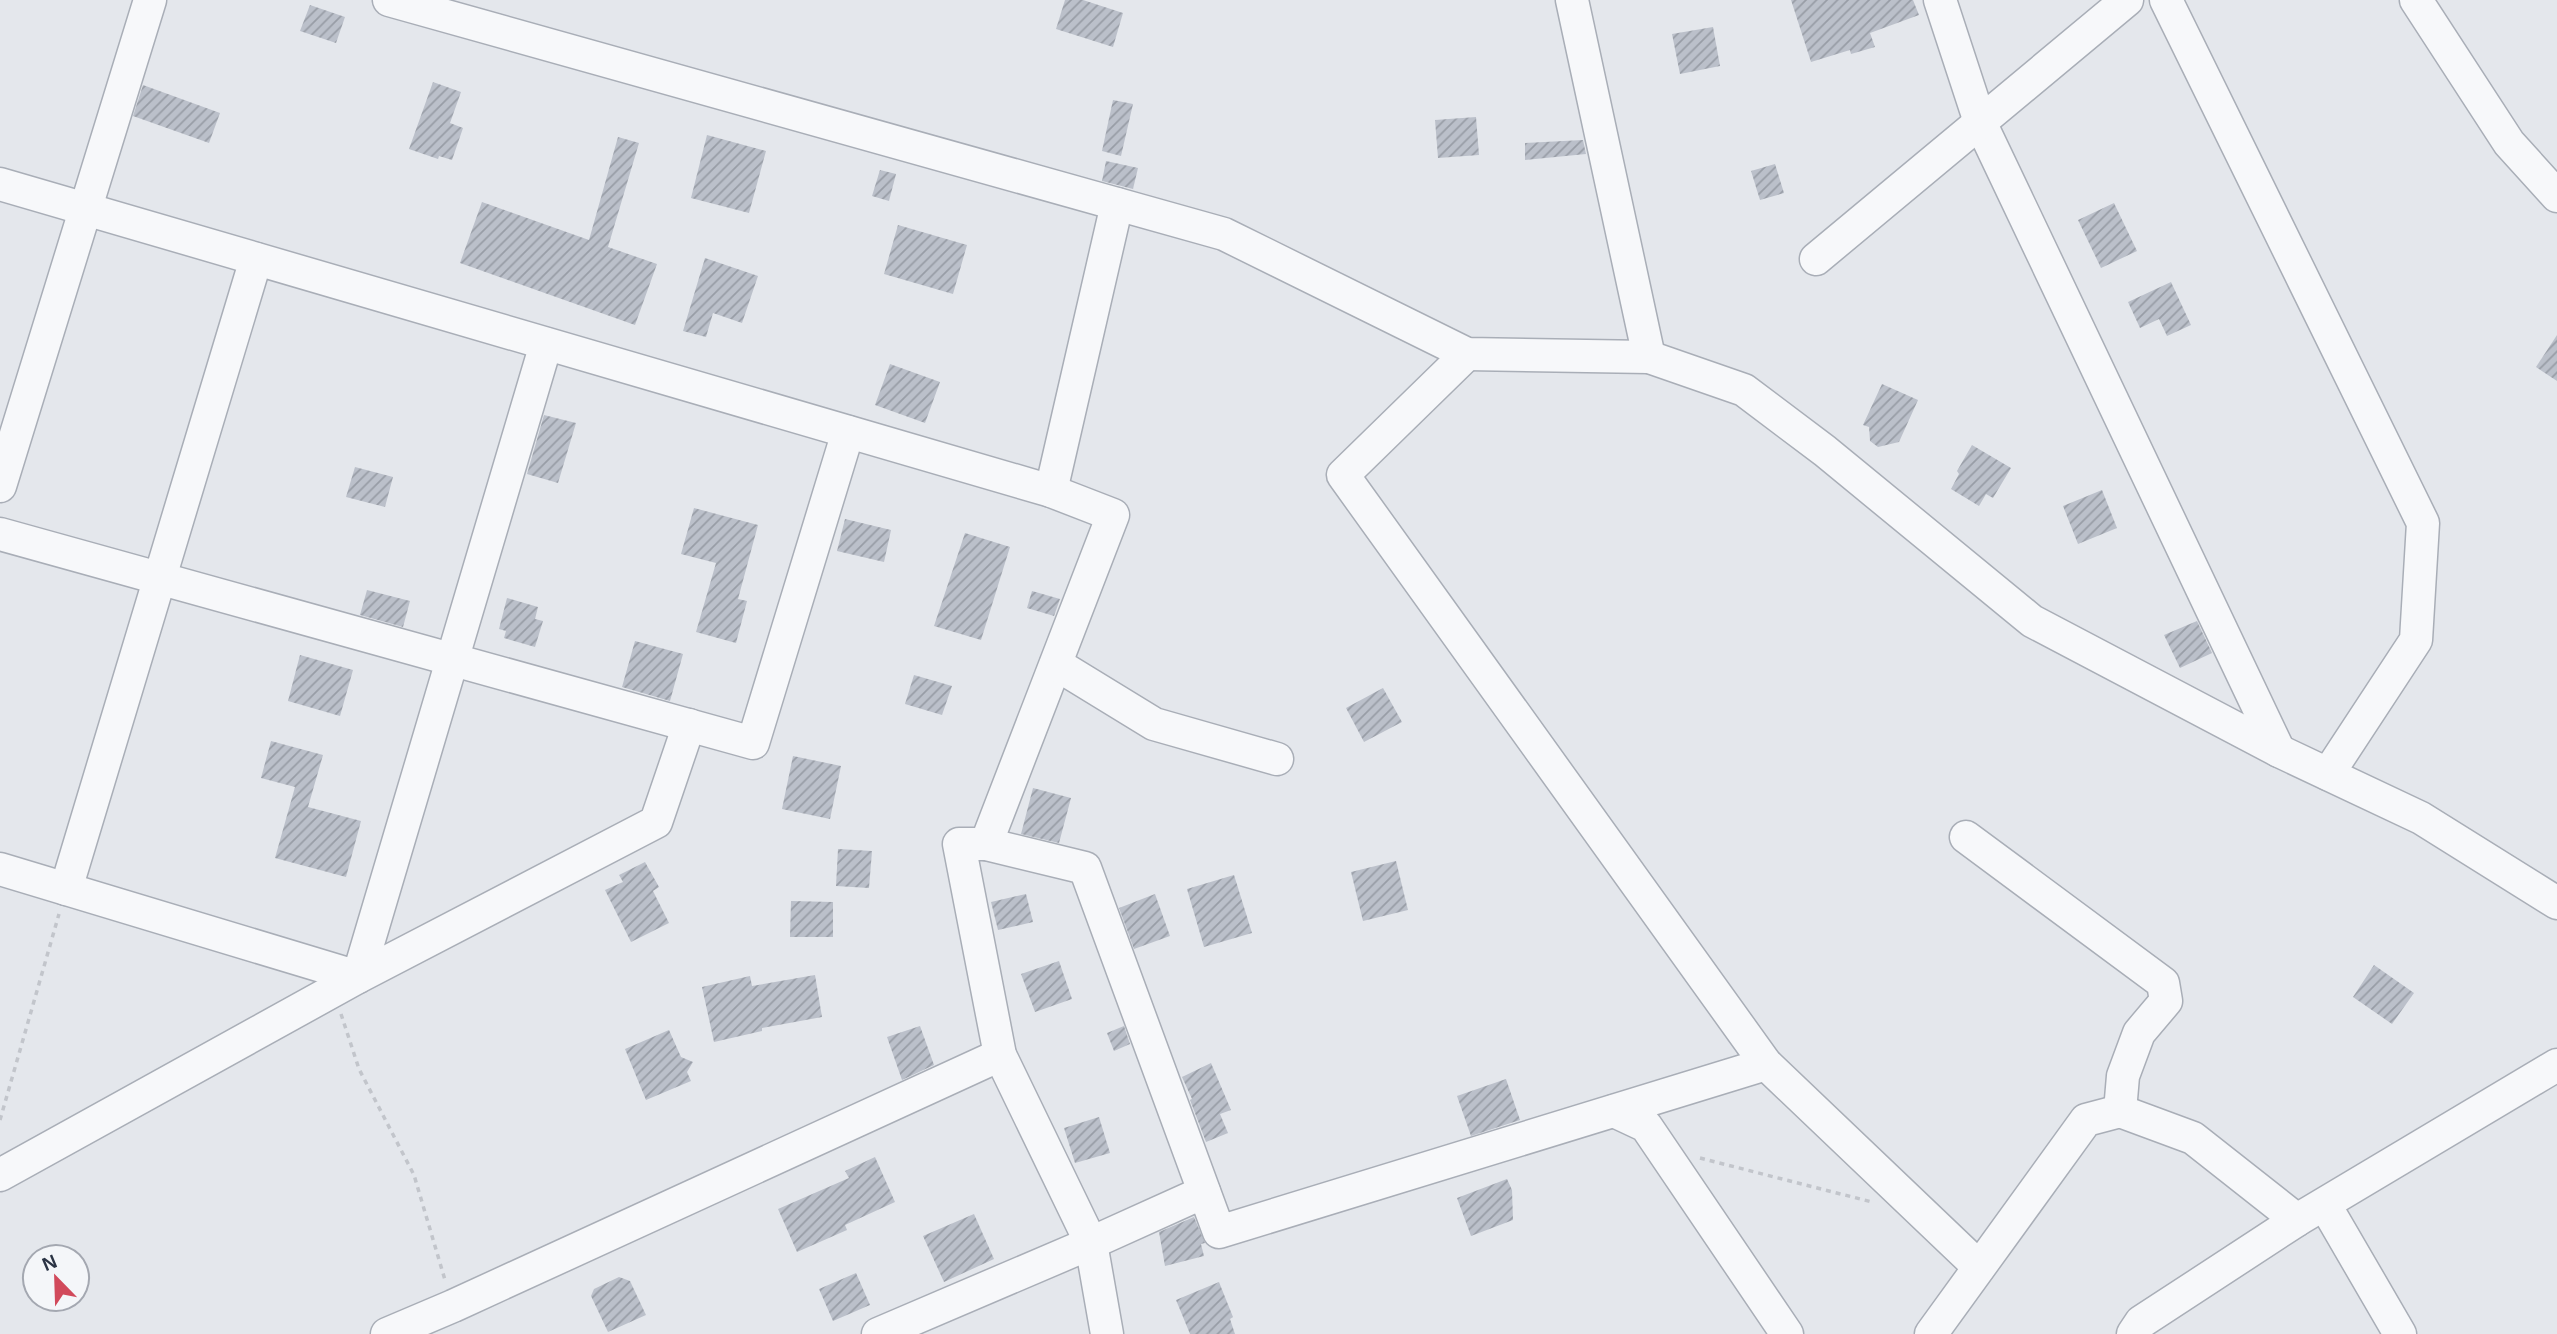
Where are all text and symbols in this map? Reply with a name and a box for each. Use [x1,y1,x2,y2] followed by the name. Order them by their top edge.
[21,1243,91,1313] north arrow
[39,1250,60,1275] text: N

